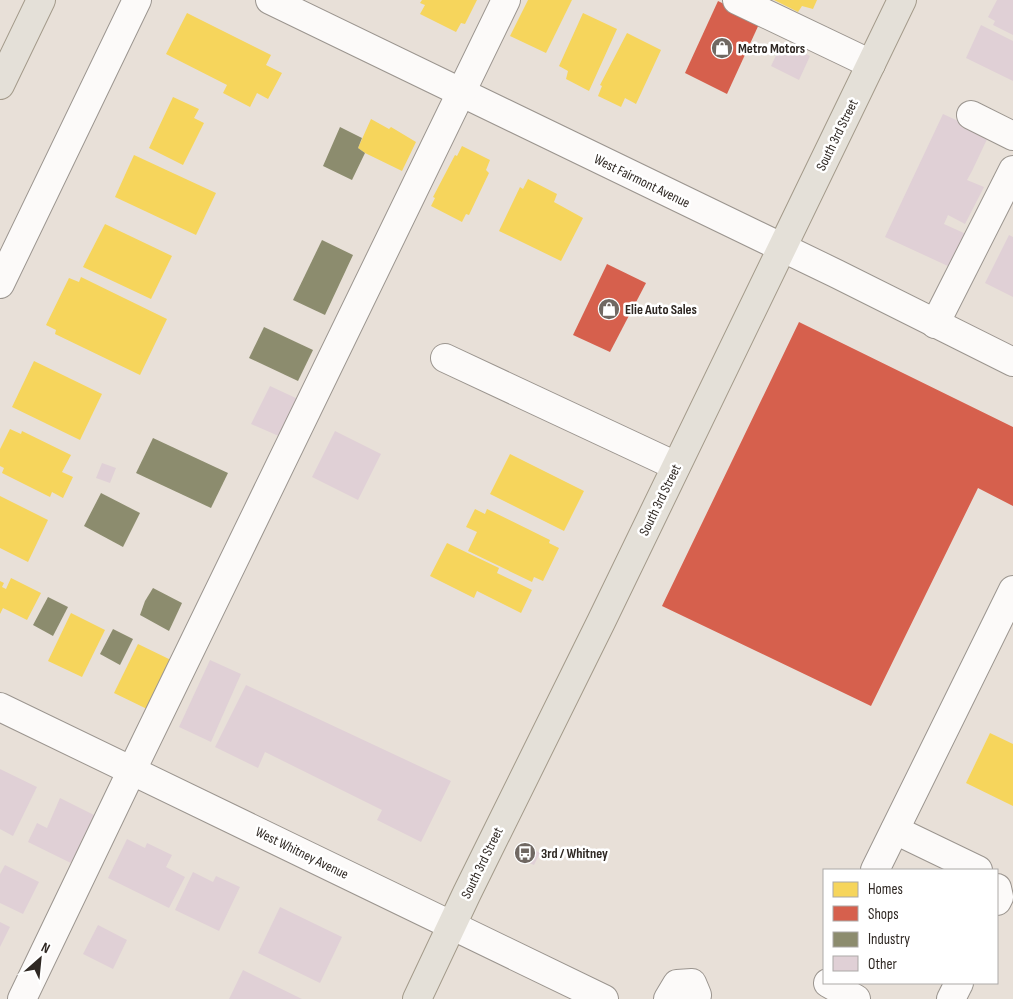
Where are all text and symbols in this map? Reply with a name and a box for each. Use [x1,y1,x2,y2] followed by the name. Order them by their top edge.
[710,36,734,60] shop icon: Metro Motors
[738,40,805,57] place label: Metro Motors
[812,96,862,174] street label: South 3rd Street
[591,150,693,212] street label: West Fairmont Avenue
[597,297,621,321] shop icon: Elie Auto Sales
[625,301,697,318] place label: Elie Auto Sales
[635,461,685,539] street label: South 3rd Street
[253,823,351,883] street label: West Whitney Avenue
[457,824,507,902] street label: South 3rd Street
[513,841,537,865] bus stop icon: 3rd / Whitney
[541,845,608,862] place label: 3rd / Whitney
[823,869,998,984] legend
[868,880,903,899] text: Homes
[868,905,899,924] text: Shops
[868,930,910,949] text: Industry
[15,934,65,984] north arrow
[38,939,53,957] text: N
[868,955,897,974] text: Other

